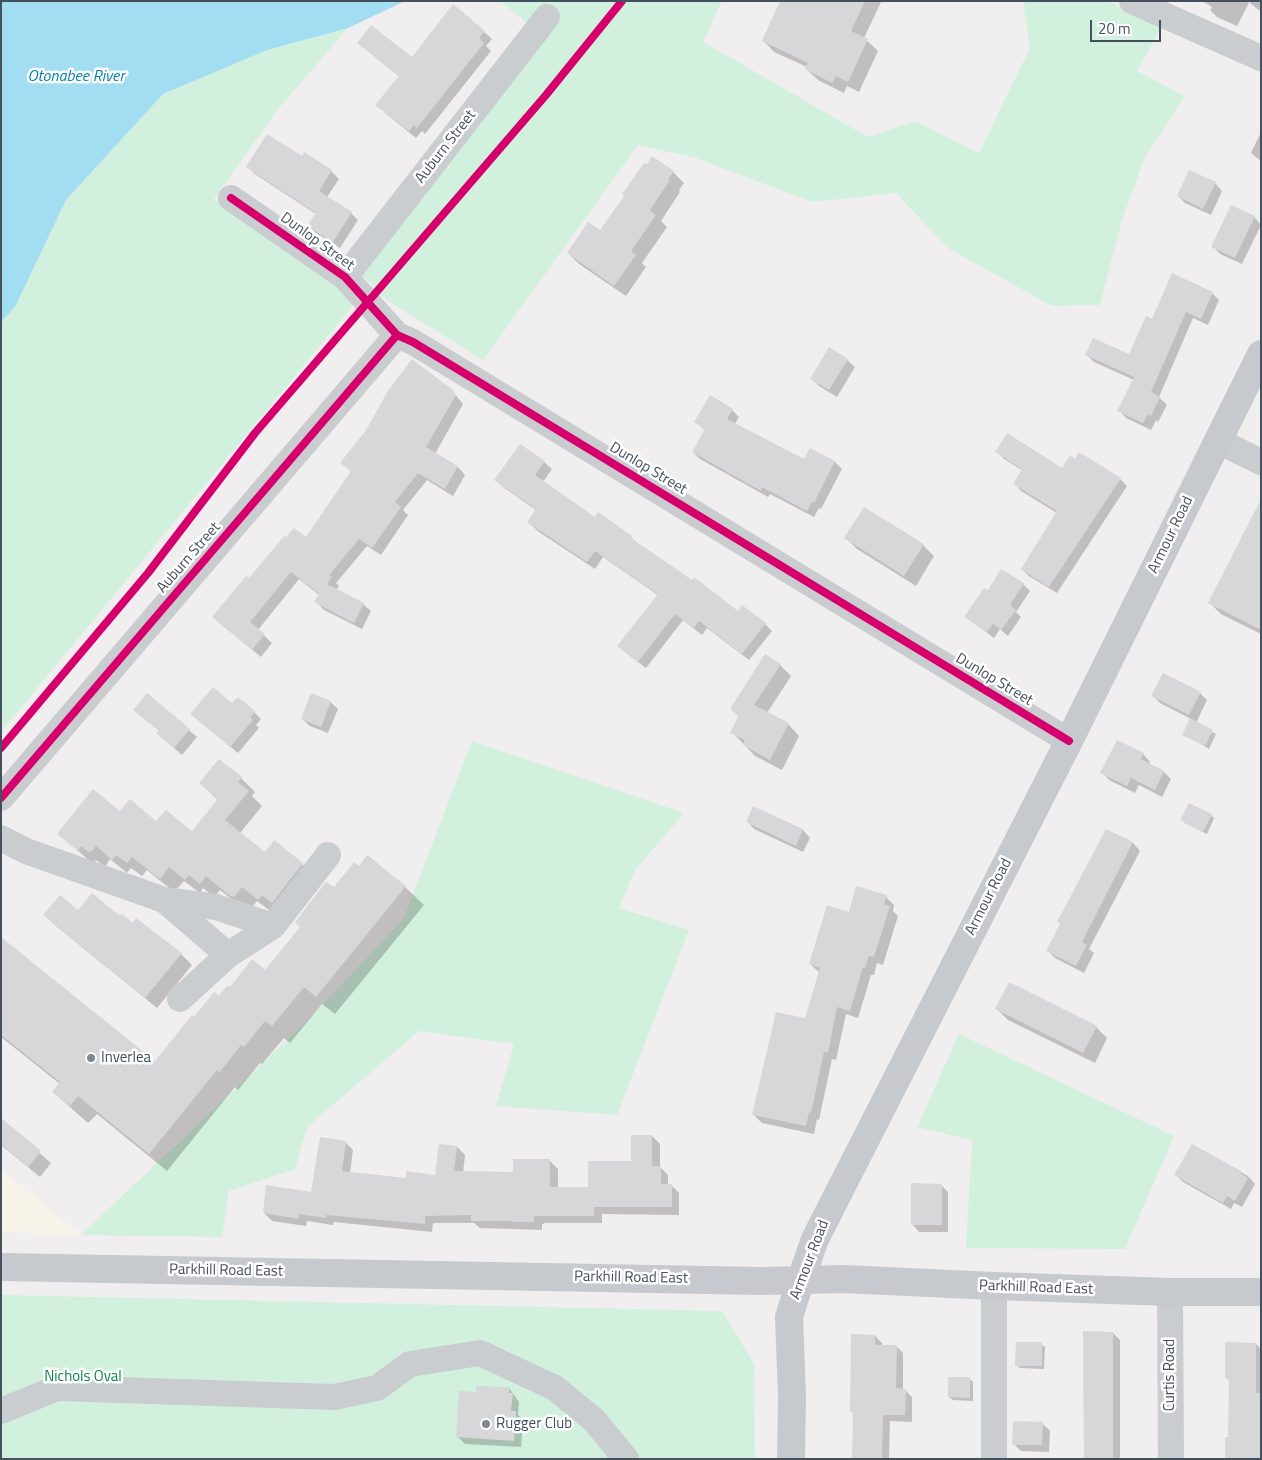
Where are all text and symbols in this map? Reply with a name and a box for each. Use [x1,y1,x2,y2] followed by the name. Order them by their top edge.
[1092,10,1163,42] scale bar
[1098,17,1131,40] text: 20 m
[27,67,125,87] water label: Otonabee River
[412,107,480,187] street label: Auburn Street
[277,209,357,275] street label: Dunlop Street
[606,439,690,499] street label: Dunlop Street
[1145,494,1197,576] street label: Armour Road
[153,519,225,597] street label: Auburn Street
[952,650,1036,710] street label: Dunlop Street
[962,856,1016,938] street label: Armour Road
[101,1049,151,1067] place label: Inverlea
[85,1052,97,1064] marker: Inverlea
[787,1218,833,1302] street label: Armour Road
[169,1261,283,1281] street label: Parkhill Road East
[574,1268,688,1288] street label: Parkhill Road East
[979,1277,1093,1299] street label: Parkhill Road East
[1161,1339,1179,1411] street label: Curtis Road
[44,1368,122,1386] park label: Nichols Oval
[496,1415,572,1433] place label: Rugger Club
[480,1418,492,1430] marker: Rugger Club

